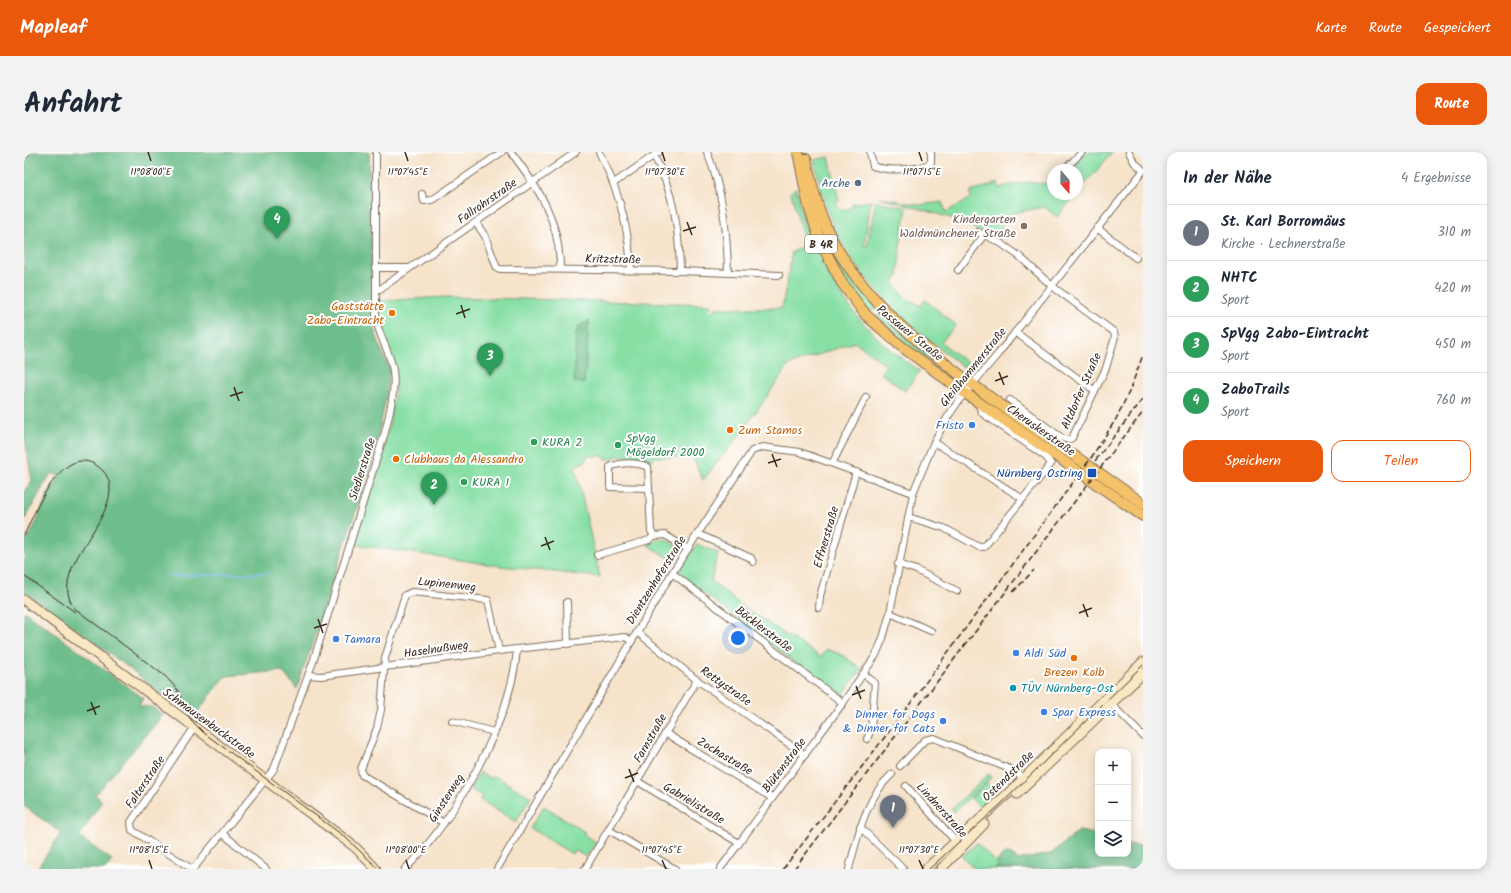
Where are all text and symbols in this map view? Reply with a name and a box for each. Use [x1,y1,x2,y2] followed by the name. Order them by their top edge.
[20,13,87,43] text: Mapleaf
[1316,17,1347,39] text: Karte
[1369,17,1402,39] text: Route
[1424,17,1491,39] text: Gespeichert
[24,82,122,127] text: Anfahrt
[1416,83,1487,125] button: Route
[130,164,173,180] text: 11°08'00"E
[388,164,430,180] text: 11°07'45"E
[645,164,686,180] text: 11°07'30"E
[903,164,942,180] text: 11°07'15"E
[1047,164,1083,200] north arrow
[1183,165,1272,192] text: In der Nähe
[1401,168,1471,189] text: 4 Ergebnisse
[453,173,522,229] street label: Fallrohrstraße
[822,174,851,193] place label: Arche
[853,178,863,188] marker: Arche
[264,206,290,239] pin: 4
[900,210,1017,243] place label: Kindergarten Waldmünchener Straße
[1221,210,1346,234] text: St. Karl Borromäus
[1019,221,1029,231] marker: Kindergarten Waldmünchener Straße
[1194,222,1198,243] text: 1
[1437,222,1471,243] text: 310 m
[1221,234,1345,255] text: Kirche · Lechnerstraße
[805,235,837,253] road number: B 4R
[585,250,642,269] street label: Kritzstraße
[1221,266,1258,290] text: NHTC
[1192,278,1200,299] text: 2
[1434,278,1471,299] text: 420 m
[1221,290,1249,311] text: Sport
[307,297,385,330] place label: Gaststätte Zabo-Eintracht
[872,301,948,367] street label: Passauer Straße
[387,308,397,318] marker: Gaststätte Zabo-Eintracht
[1221,322,1369,346] text: SpVgg Zabo-Eintracht
[935,323,1012,411] street label: Gleißhammerstraße
[1192,334,1200,355] text: 3
[1435,334,1471,355] text: 450 m
[477,343,503,376] pin: 3
[1221,346,1249,367] text: Sport
[1056,349,1107,433] street label: Altdorfer Straße
[1221,378,1290,402] text: ZaboTrails
[1192,390,1200,411] text: 4
[1436,390,1471,411] text: 760 m
[1002,399,1080,462] street label: Cheruskerstraße
[1221,402,1249,423] text: Sport
[936,416,964,435] place label: Fristo
[967,420,977,430] marker: Fristo
[738,421,802,440] place label: Zum Stamos
[725,425,735,435] marker: Zum Stamos
[626,429,705,462] place label: SpVgg Mögeldorf 2000
[542,433,582,452] place label: KURA 2
[344,435,381,503] street label: Siedlerstraße
[529,437,539,447] marker: KURA 2
[613,440,623,450] marker: SpVgg Mögeldorf 2000
[1183,440,1323,482] button: Speichern
[1331,440,1471,482] button: Teilen
[404,450,524,469] place label: Clubhaus da Alessandro
[391,454,401,464] marker: Clubhaus da Alessandro
[997,464,1083,483] place label: Nürnberg Ostring
[1086,467,1098,479] marker: Nürnberg Ostring
[421,472,447,505] pin: 2
[472,473,509,492] place label: KURA 1
[459,477,469,487] marker: KURA 1
[809,503,845,570] street label: Effnerstraße
[621,532,692,628] street label: Dientzenhoferstraße
[417,572,477,597] street label: Lupinenweg
[731,601,797,658] street label: Böcklerstraße
[728,628,748,648] your location
[344,630,381,649] place label: Tamara
[331,634,341,644] marker: Tamara
[402,635,470,663] street label: Haselnußweg
[1024,644,1067,663] place label: Aldi Süd
[1011,648,1021,658] marker: Aldi Süd
[1069,653,1079,663] marker: Brezen Kolb
[696,662,756,711] street label: Rettystraße
[1044,663,1105,682] place label: Brezen Kolb
[1021,679,1114,698] place label: TÜV Nürnberg-Ost
[158,683,260,764] street label: Schmausenbuckstraße
[1008,683,1018,693] marker: TÜV Nürnberg-Ost
[1052,703,1116,722] place label: Spar Express
[843,705,935,738] place label: Dinner for Dogs & Dinner for Cats
[1039,707,1049,717] marker: Spar Express
[629,710,672,766] street label: Farnstraße
[938,716,948,726] marker: Dinner for Dogs & Dinner for Cats
[693,732,757,781] street label: Zochastraße
[757,733,812,797] street label: Blütenstraße
[978,746,1039,806] street label: Ostendstraße
[1095,749,1131,857] map controls
[1095,749,1131,785] button: +
[121,751,171,813] street label: Falterstraße
[424,770,469,826] street label: Ginsterweg
[659,778,729,830] street label: Gabrielistraße
[911,778,972,843] street label: Lindnerstraße
[1095,785,1131,821] button: −
[880,795,906,828] pin: 1
[1095,821,1131,857] button: layers
[129,842,170,858] text: 11°08'15"E
[385,842,428,858] text: 11°08'00"E
[642,842,684,858] text: 11°07'45"E
[899,842,940,858] text: 11°07'30"E

